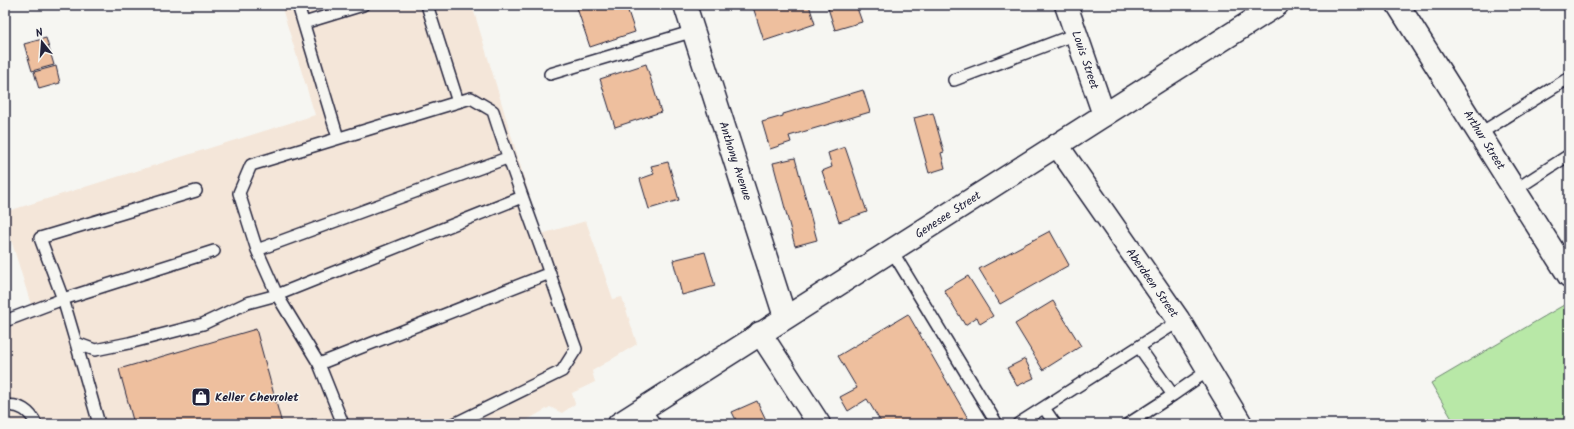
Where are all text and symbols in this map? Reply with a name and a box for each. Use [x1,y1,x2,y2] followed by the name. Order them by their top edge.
[22,22,62,62] north arrow
[33,24,45,43] text: N
[1066,28,1104,92] street label: Louis Street
[1458,106,1510,174] street label: Arthur Street
[713,119,757,204] street label: Anthony Avenue
[911,186,985,244] street label: Genesee Street
[1121,244,1183,322] street label: Aberdeen Street
[190,386,212,408] shop icon: Keller Chevrolet
[215,388,299,407] place label: Keller Chevrolet

